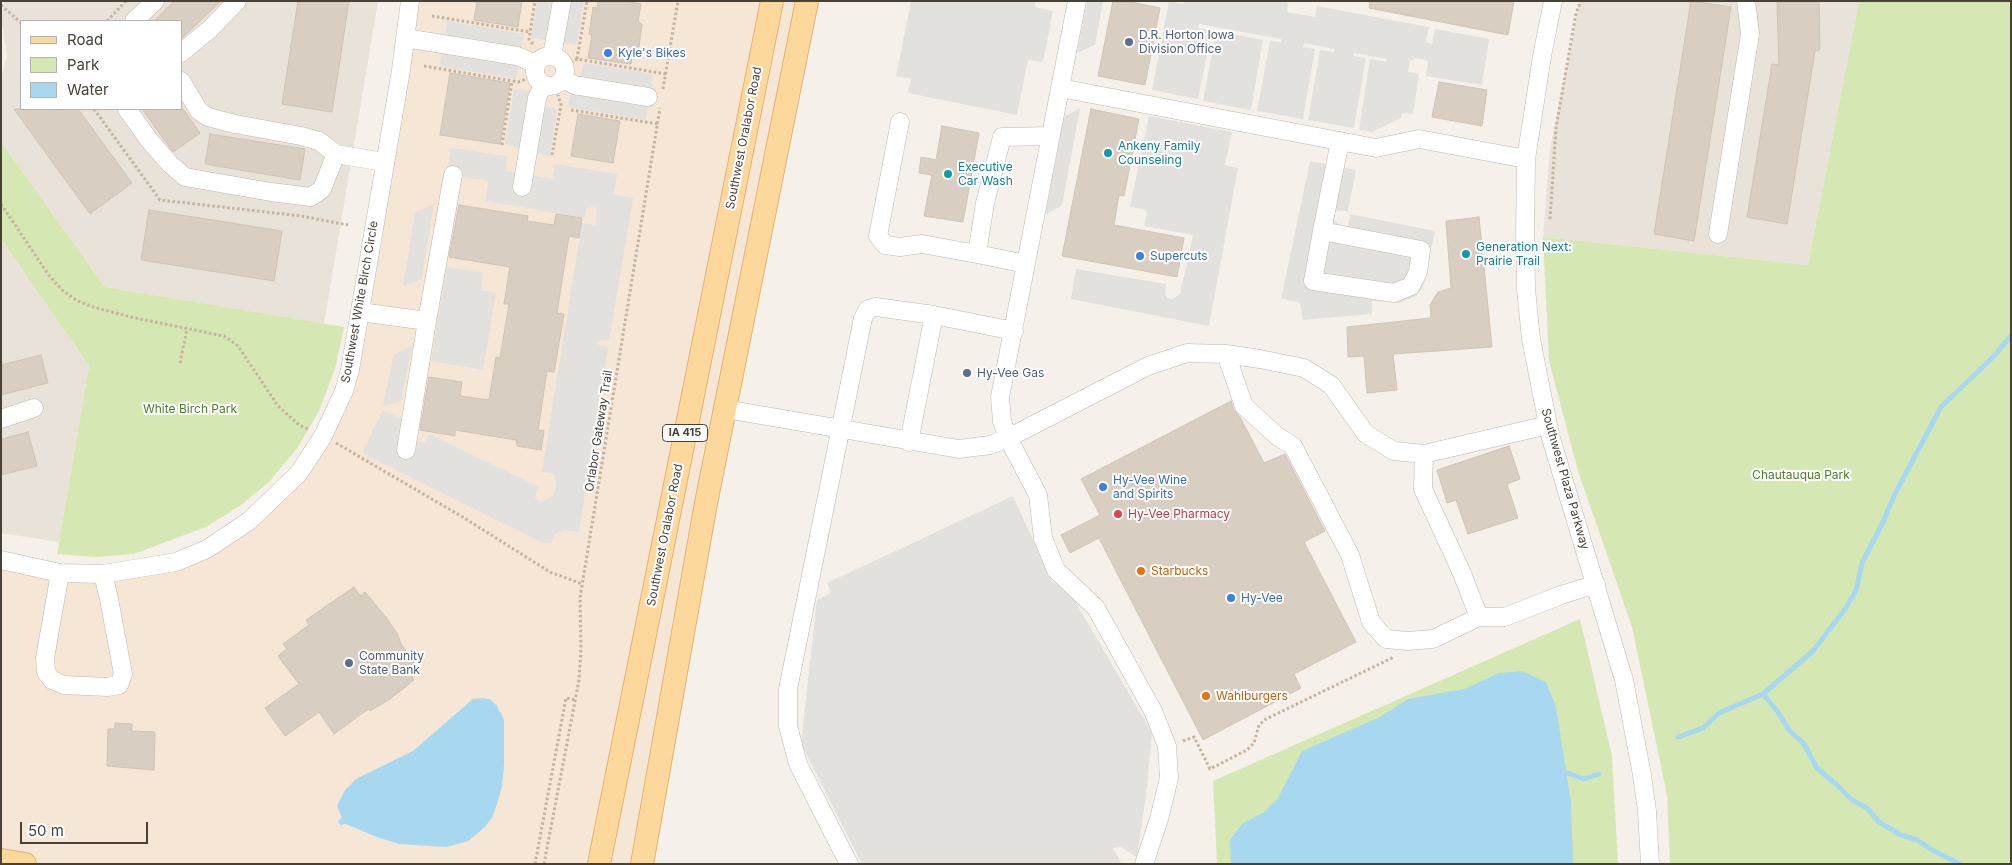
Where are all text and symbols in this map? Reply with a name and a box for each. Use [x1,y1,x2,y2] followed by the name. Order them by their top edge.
[20,20,182,110] legend
[1139,28,1234,56] place label: D.R. Horton Iowa Division Office
[67,30,103,49] text: Road
[1123,36,1135,48] marker: D.R. Horton Iowa Division Office
[618,46,686,60] place label: Kyle's Bikes
[602,47,614,59] marker: Kyle's Bikes
[67,55,99,74] text: Park
[723,66,765,210] street label: Southwest Oralabor Road
[67,80,109,99] text: Water
[1118,139,1200,167] place label: Ankeny Family Counseling
[1102,147,1114,159] marker: Ankeny Family Counseling
[958,160,1013,188] place label: Executive Car Wash
[942,168,954,180] marker: Executive Car Wash
[339,220,381,384] street label: Southwest White Birch Circle
[1476,240,1572,268] place label: Generation Next: Prairie Trail
[1460,248,1472,260] marker: Generation Next: Prairie Trail
[1150,249,1208,263] place label: Supercuts
[1134,250,1146,262] marker: Supercuts
[977,366,1044,380] place label: Hy-Vee Gas
[961,367,973,379] marker: Hy-Vee Gas
[582,369,616,493] street label: Orlabor Gateway Trail
[143,402,237,416] park label: White Birch Park
[1538,407,1592,551] street label: Southwest Plaza Parkway
[662,424,708,442] road number: IA 415
[644,463,686,607] street label: Southwest Oralabor Road
[1752,468,1850,482] park label: Chautauqua Park
[1113,473,1187,501] place label: Hy-Vee Wine and Spirits
[1097,481,1109,493] marker: Hy-Vee Wine and Spirits
[1128,507,1230,521] place label: Hy-Vee Pharmacy
[1112,508,1124,520] marker: Hy-Vee Pharmacy
[1151,564,1208,578] place label: Starbucks
[1135,565,1147,577] marker: Starbucks
[1241,591,1283,605] place label: Hy-Vee
[1225,592,1237,604] marker: Hy-Vee
[359,649,424,677] place label: Community State Bank
[343,657,355,669] marker: Community State Bank
[1216,689,1288,703] place label: Wahlburgers
[1200,690,1212,702] marker: Wahlburgers
[22,812,150,844] scale bar
[28,821,64,840] text: 50 m

